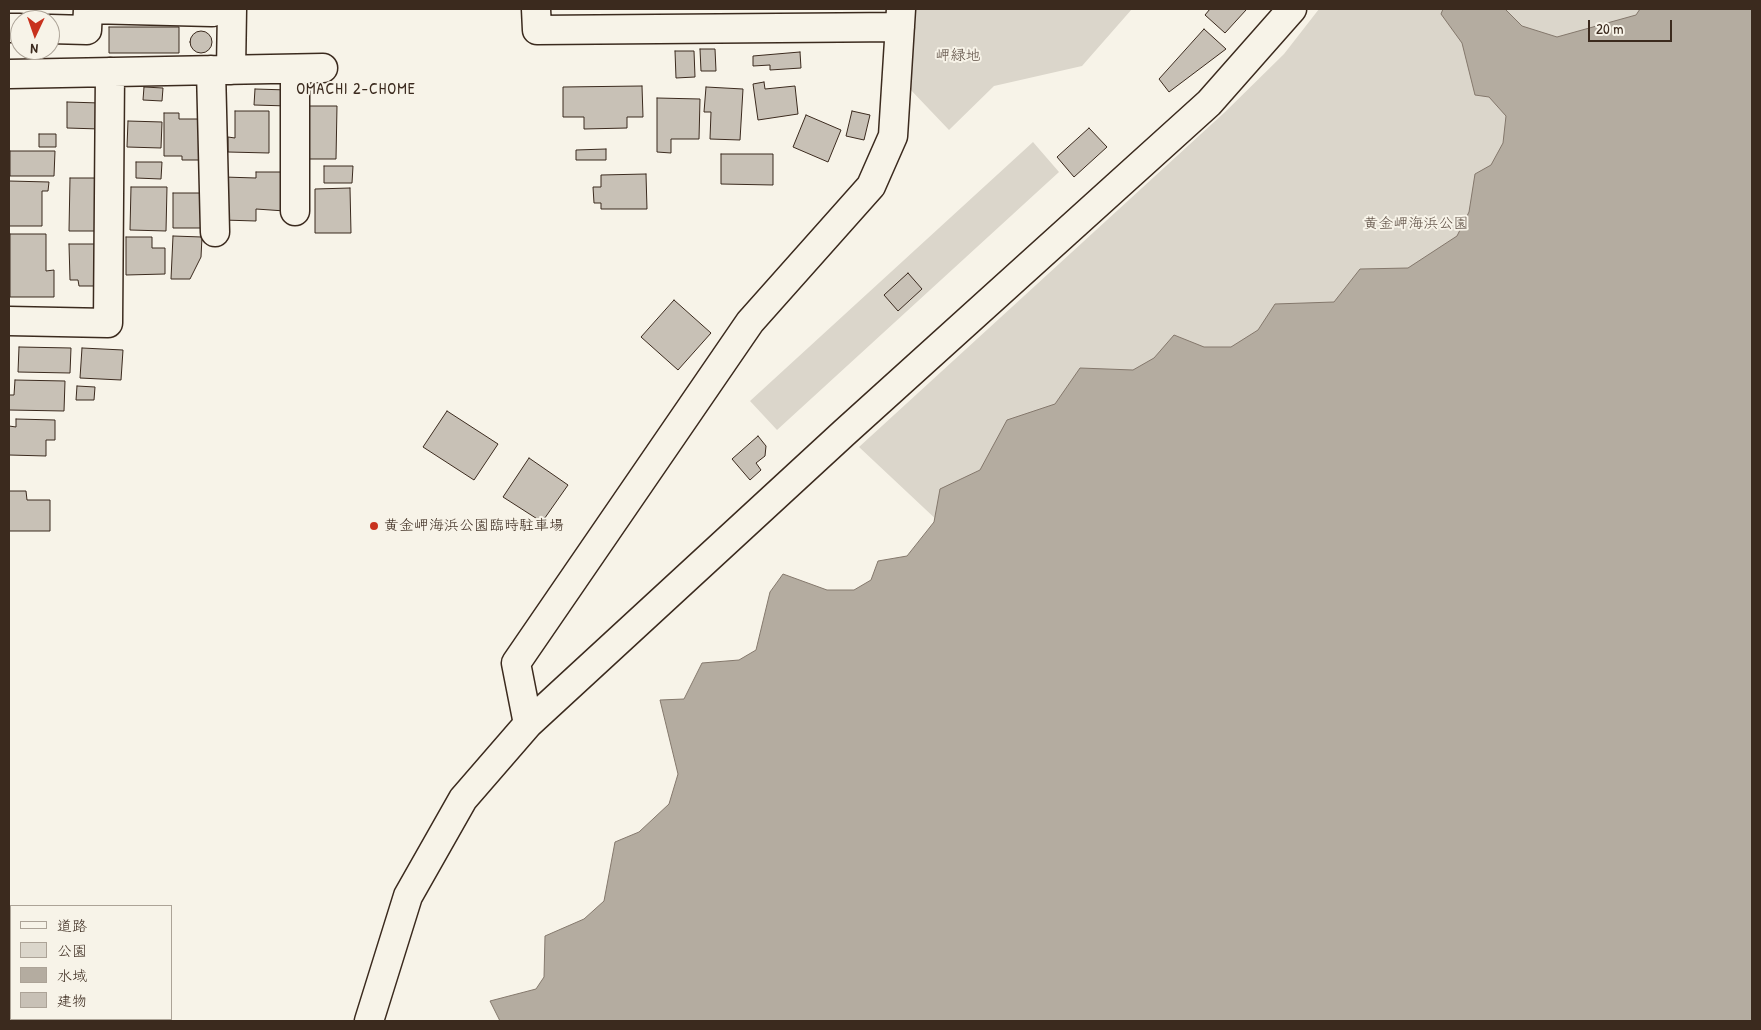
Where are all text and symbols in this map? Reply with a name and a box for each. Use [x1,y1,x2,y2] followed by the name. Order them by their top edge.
[10,10,60,60] north arrow
[1591,10,1675,42] scale bar
[1596,18,1623,39] text: 20 m
[30,40,38,59] text: N
[936,47,980,65] park label: 岬緑地
[294,80,418,100] district label: OMACHI 2-CHOME
[1364,215,1468,233] park label: 黄金岬海浜公園
[384,517,564,535] place label: 黄金岬海浜公園臨時駐車場
[368,520,380,532] marker: 黄金岬海浜公園臨時駐車場
[10,905,172,1020] legend
[57,915,87,936] text: 道路
[57,940,87,961] text: 公園
[57,965,87,986] text: 水域
[57,990,87,1011] text: 建物

